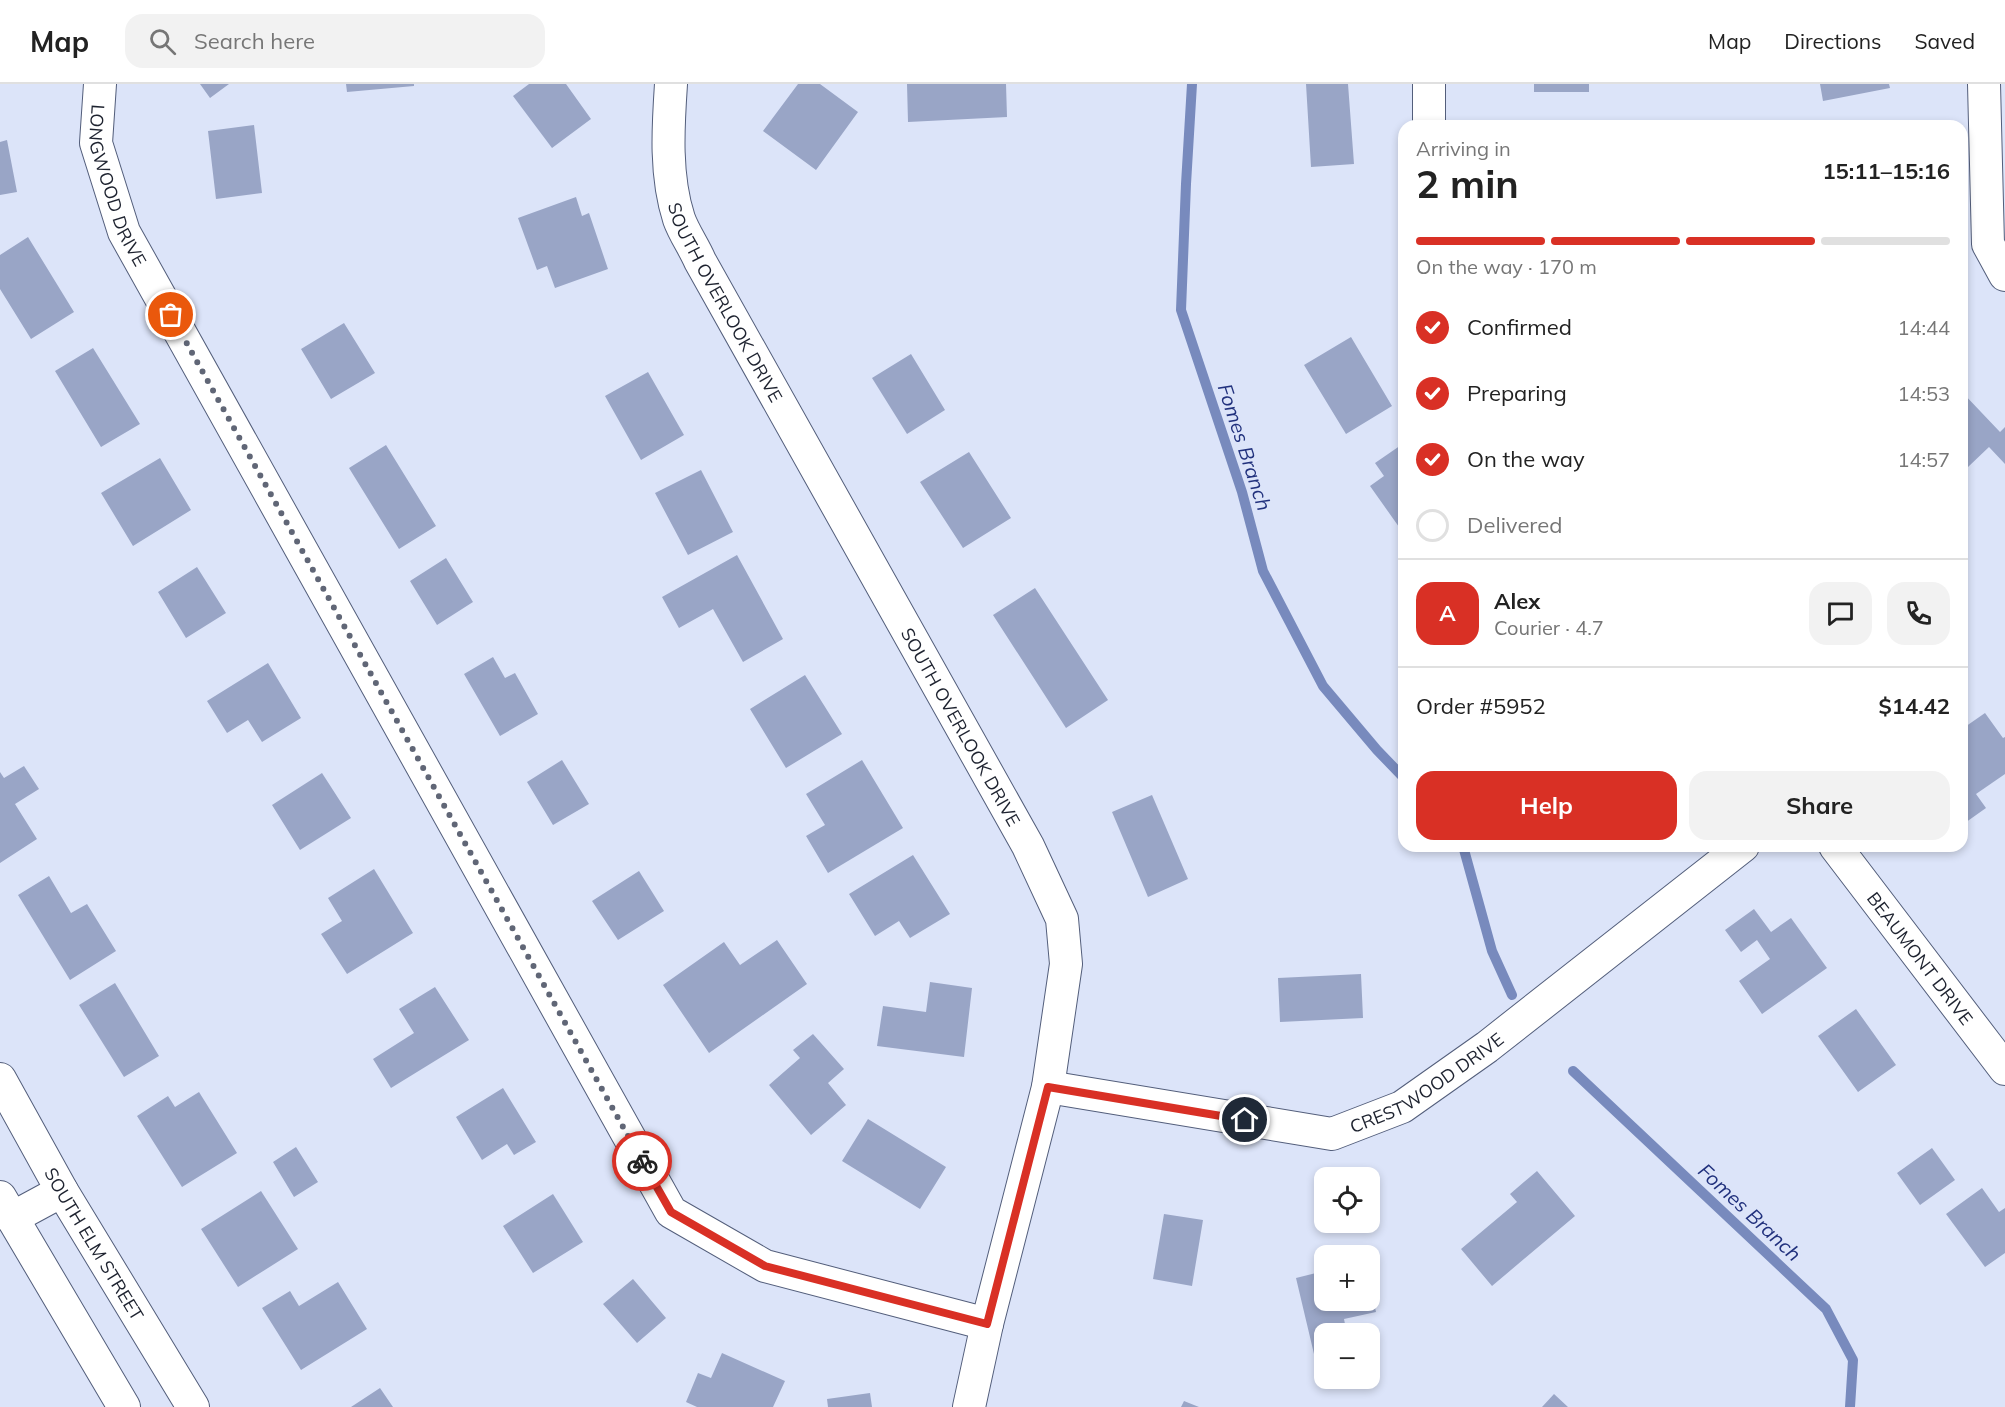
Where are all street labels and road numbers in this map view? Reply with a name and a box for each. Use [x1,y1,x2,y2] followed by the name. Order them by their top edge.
[84,104,152,270] street label: LONGWOOD DRIVE
[663,200,788,406] street label: SOUTH OVERLOOK DRIVE
[896,624,1026,830] street label: SOUTH OVERLOOK DRIVE
[1863,887,1978,1029] street label: BEAUMONT DRIVE
[1346,1027,1508,1138] street label: CRESTWOOD DRIVE
[40,1163,149,1325] street label: SOUTH ELM STREET

